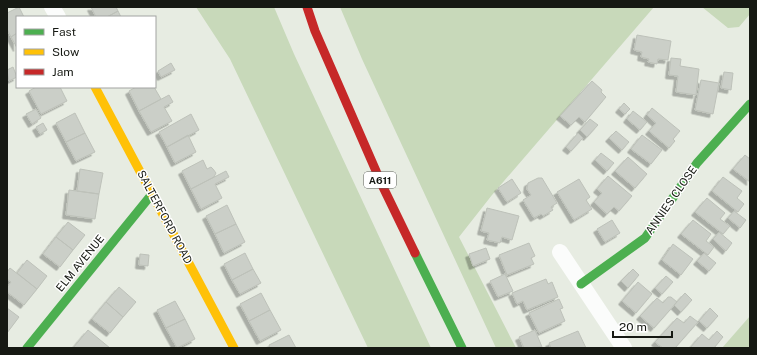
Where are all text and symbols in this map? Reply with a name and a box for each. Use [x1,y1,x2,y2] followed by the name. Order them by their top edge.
[16,16,156,88] legend
[52,25,77,39] text: Fast
[52,45,80,59] text: Slow
[52,65,74,79] text: Jam
[643,164,699,236] street label: ANNIES CLOSE
[135,168,195,266] street label: SALTERFORD ROAD
[364,172,396,188] road number: A611
[54,232,107,294] street label: ELM AVENUE
[613,313,672,339] scale bar
[619,320,647,334] text: 20 m

